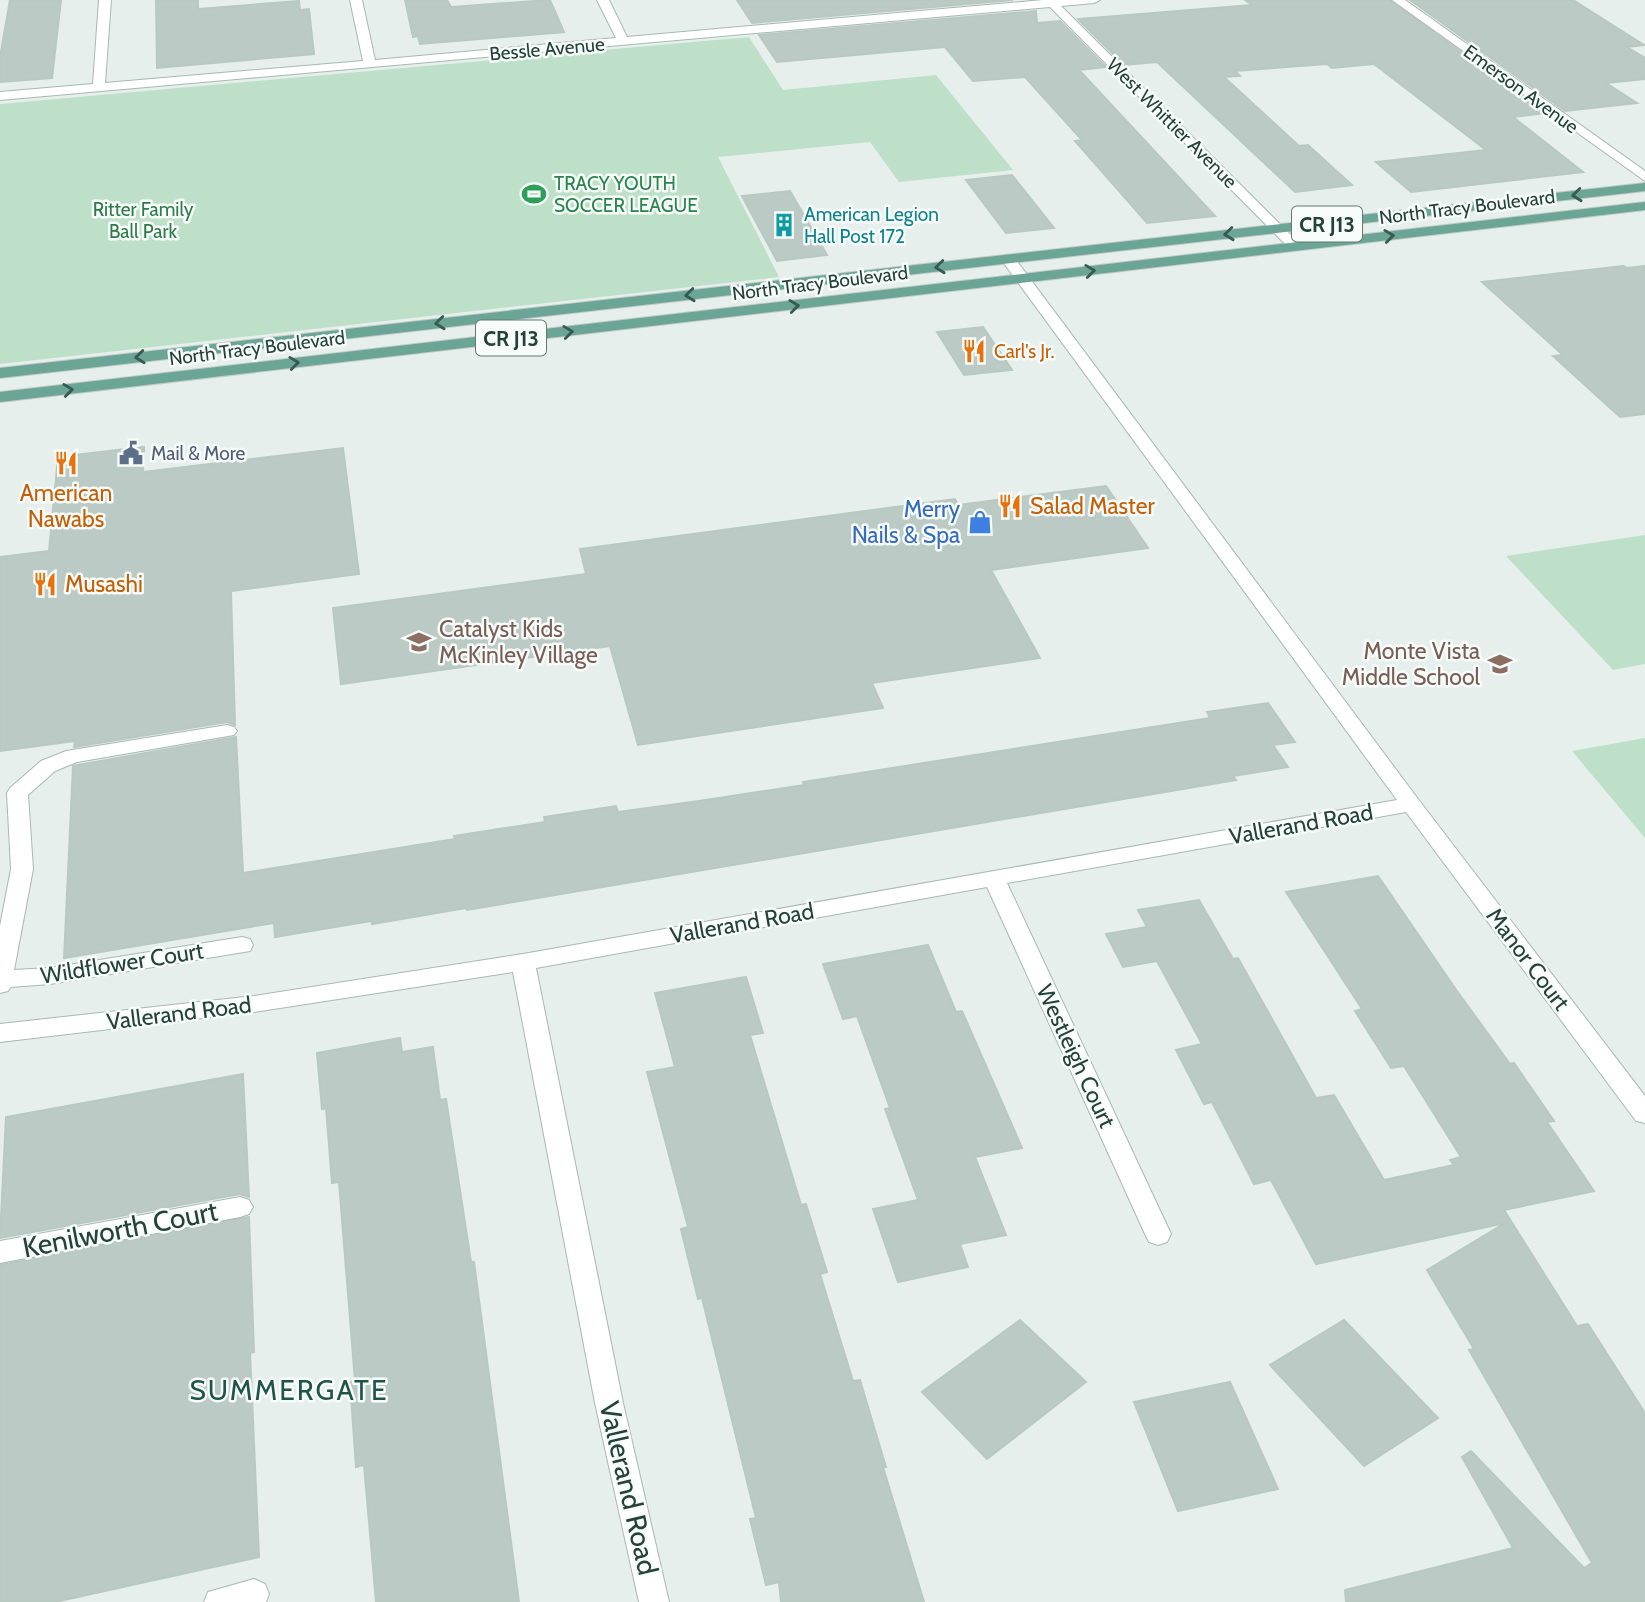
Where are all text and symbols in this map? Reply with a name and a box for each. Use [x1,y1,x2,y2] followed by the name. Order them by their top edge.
[488,32,606,65] street label: Bessle Avenue
[1459,40,1583,138] street label: Emerson Avenue
[1102,53,1242,193] street label: West Whittier Avenue
[554,172,698,217] place label: TRACY YOUTH SOCCER LEAGUE
[520,180,548,208] sports icon: TRACY YOUTH SOCCER LEAGUE
[1378,185,1556,229] street label: North Tracy Boulevard
[1571,187,1582,202] one-way arrow
[93,198,194,243] park label: Ritter Family Ball Park
[804,203,939,248] place label: American Legion Hall Post 172
[1292,206,1362,242] road number: CR J13
[770,211,798,239] building icon: American Legion Hall Post 172
[1224,227,1235,242] one-way arrow
[1383,228,1395,243] one-way arrow
[935,259,946,274] one-way arrow
[731,261,909,305] street label: North Tracy Boulevard
[1085,264,1096,279] one-way arrow
[684,287,695,302] one-way arrow
[789,298,800,313] one-way arrow
[434,316,445,331] one-way arrow
[476,320,546,356] road number: CR J13
[563,324,574,339] one-way arrow
[168,326,346,370] street label: North Tracy Boulevard
[960,337,988,365] restaurant icon: Carl's Jr.
[994,340,1054,363] place label: Carl's Jr.
[135,350,146,365] one-way arrow
[288,356,300,371] one-way arrow
[62,382,74,397] one-way arrow
[117,439,145,467] public building icon: Mail & More
[151,442,246,465] place label: Mail & More
[52,449,80,477] restaurant icon: American Nawabs
[20,479,112,533] place label: American Nawabs
[996,492,1024,520] restaurant icon: Salad Master
[1030,492,1155,520] place label: Salad Master
[852,495,960,549] place label: Merry Nails & Spa
[966,508,994,536] shop icon: Merry Nails & Spa
[31,570,59,598] restaurant icon: Musashi
[65,570,143,598] place label: Musashi
[439,615,598,669] place label: Catalyst Kids McKinley Village
[405,628,433,656] school or university icon: Catalyst Kids McKinley Village
[1342,637,1481,691] place label: Monte Vista Middle School
[1486,650,1514,678] school or university icon: Monte Vista Middle School
[1227,798,1375,850] street label: Vallerand Road
[668,897,816,949] street label: Vallerand Road
[1480,902,1576,1016] street label: Manor Court
[39,936,206,990] street label: Wildflower Court
[1031,980,1121,1132] street label: Westleigh Court
[105,990,253,1036] street label: Vallerand Road
[20,1193,220,1265] street label: Kenilworth Court
[189,1373,389,1407] district label: SUMMERGATE
[593,1398,665,1578] street label: Vallerand Road

